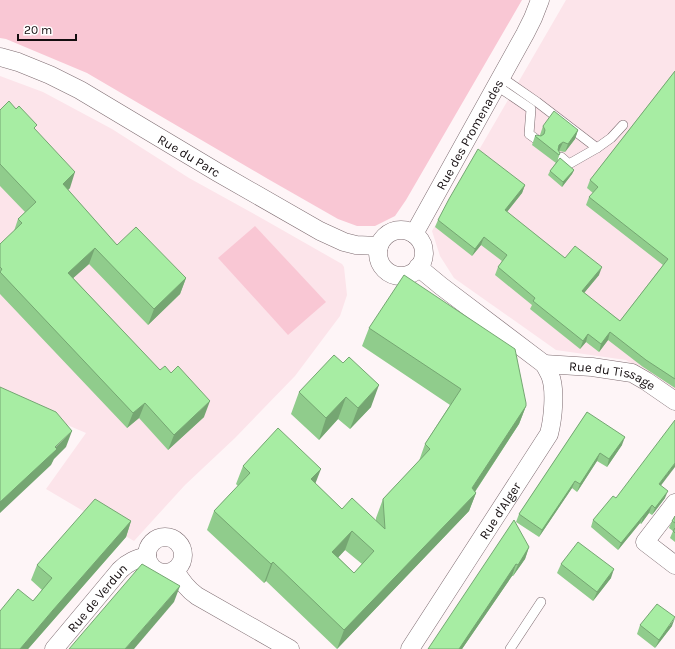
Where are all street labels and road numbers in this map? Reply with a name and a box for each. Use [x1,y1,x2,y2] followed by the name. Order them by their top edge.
[433,77,507,192] street label: Rue des Promenades
[155,131,223,180] street label: Rue du Parc
[569,359,659,394] street label: Rue du Tissage
[476,479,524,542] street label: Rue d'Alger
[64,560,130,635] street label: Rue de Verdun

